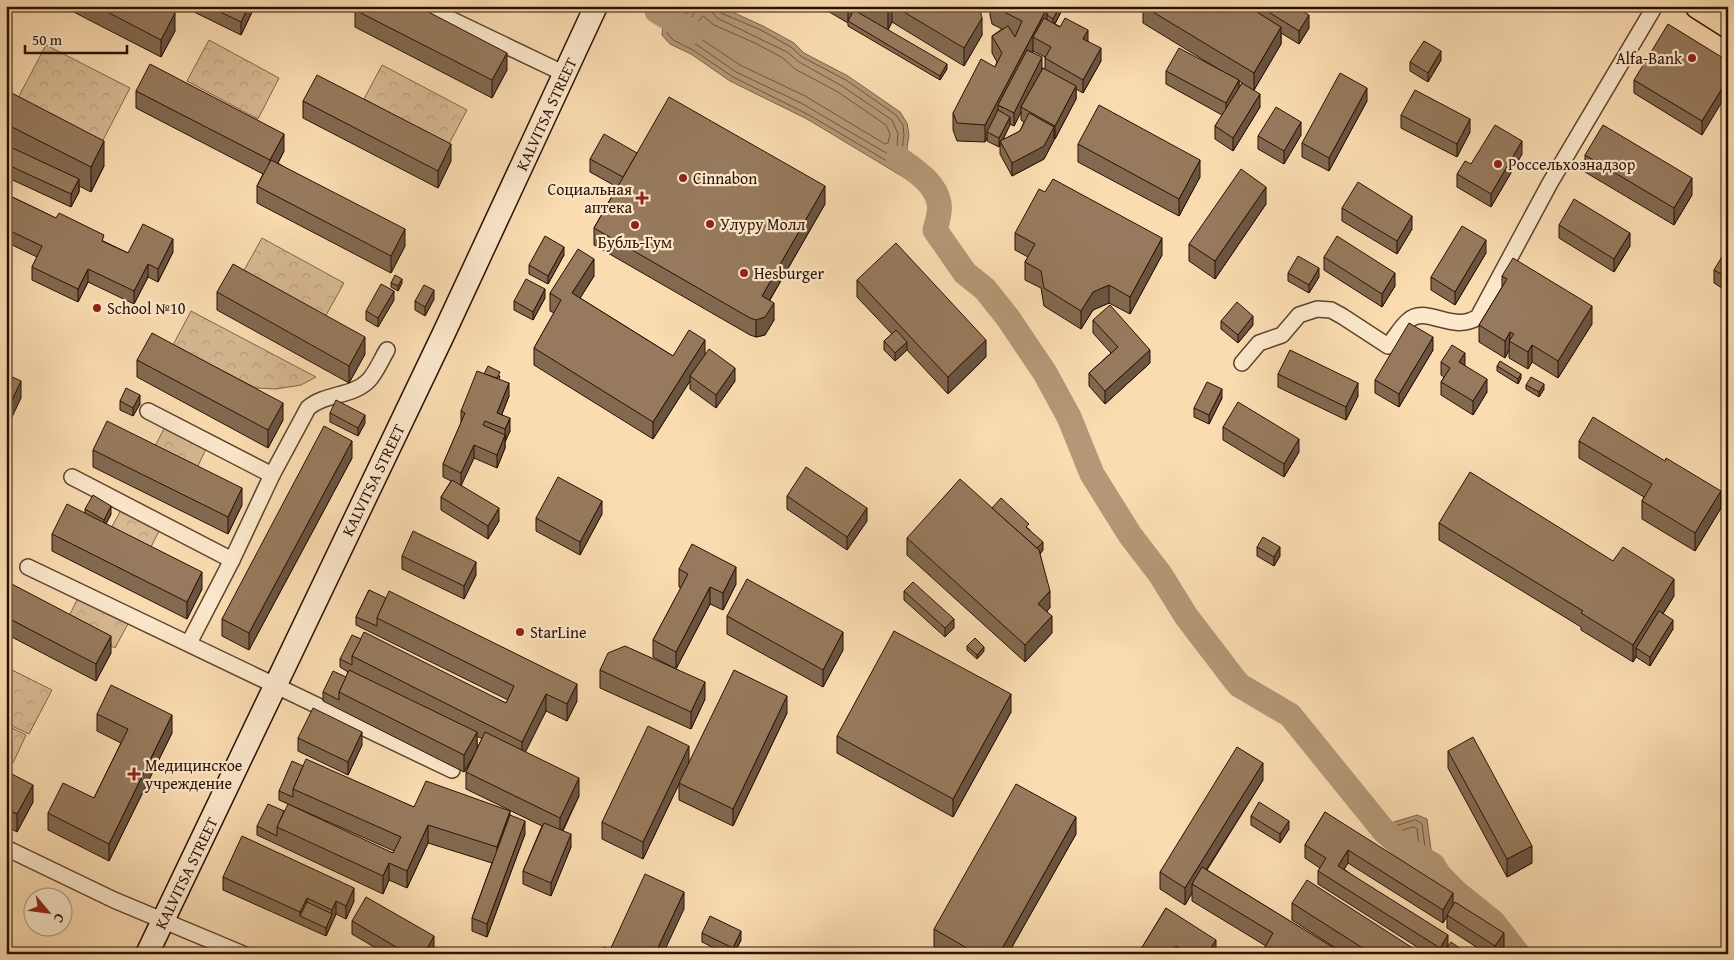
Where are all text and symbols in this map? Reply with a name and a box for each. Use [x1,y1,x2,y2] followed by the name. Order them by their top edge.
[25,22,128,54] scale bar
[32,29,63,50] text: 50 m
[1616,46,1683,70] place label: Alfa-Bank
[1686,52,1698,64] marker: Alfa-Bank
[509,54,583,174] street label: KALVITSA STREET
[1508,152,1636,176] place label: Россельхознадзор
[1492,158,1504,170] marker: Россельхознадзор
[693,166,757,190] place label: Cinnabon
[677,172,689,184] marker: Cinnabon
[548,177,632,219] place label: Социальная аптека
[636,192,648,204] marker: Социальная аптека
[720,212,806,236] place label: Улуру Молл
[704,218,716,230] marker: Улуру Молл
[629,219,641,231] marker: Бубль-Гум
[598,230,672,254] place label: Бубль-Гум
[754,261,824,285] place label: Hesburger
[738,267,750,279] marker: Hesburger
[107,296,186,320] place label: School №10
[91,302,103,314] marker: School №10
[335,420,411,540] street label: KALVITSA STREET
[530,620,586,644] place label: StarLine
[514,626,526,638] marker: StarLine
[144,753,242,795] place label: Медицинское учреждение
[127,767,141,781] marker: Медицинское учреждение
[148,813,224,933] street label: KALVITSA STREET
[22,888,72,938] north arrow
[49,910,70,927] text: С

